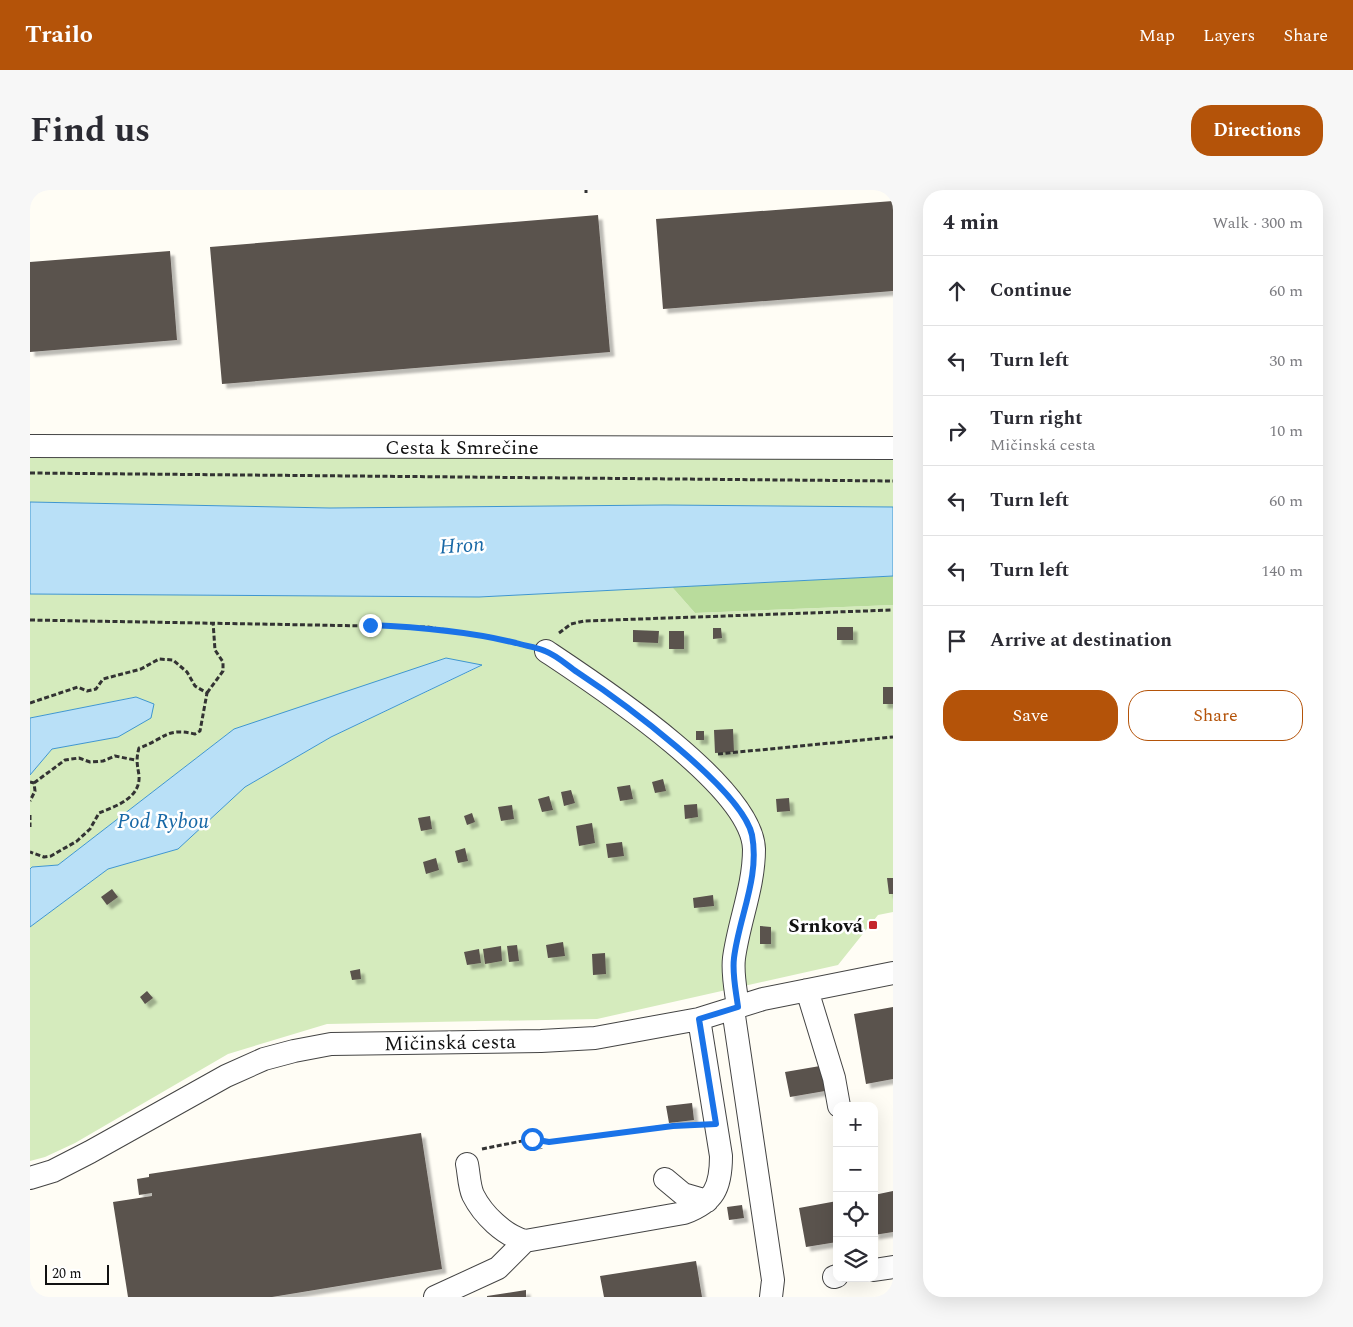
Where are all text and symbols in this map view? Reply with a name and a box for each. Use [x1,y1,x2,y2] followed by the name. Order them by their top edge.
[25,17,93,53] text: Trailo
[1139,22,1175,49] text: Map
[1203,22,1255,49] text: Layers
[1283,22,1328,49] text: Share
[30,104,150,157] text: Find us
[1191,105,1323,156] button: Directions
[943,207,999,239] text: 4 min
[1212,211,1303,235] text: Walk · 300 m
[990,276,1072,305] text: Continue
[943,277,971,305] icon: ahead
[1269,279,1303,303] text: 60 m
[990,346,1069,375] text: Turn left
[943,347,971,375] icon: left
[1269,349,1303,373] text: 30 m
[990,404,1083,433] text: Turn right
[943,417,971,445] icon: right
[1269,419,1303,443] text: 10 m
[385,433,539,463] street label: Cesta k Smrečine
[990,433,1095,457] text: Mičinská cesta
[990,486,1069,515] text: Turn left
[943,487,971,515] icon: left
[1269,489,1303,513] text: 60 m
[439,528,486,564] water label: Hron
[990,556,1069,585] text: Turn left
[943,557,971,585] icon: left
[1261,559,1303,583] text: 140 m
[359,614,382,637] route end
[990,626,1172,655] text: Arrive at destination
[943,627,971,655] icon: arrive
[943,690,1118,741] button: Save
[1128,690,1303,741] button: Share
[117,806,209,838] water label: Pod Rybou
[788,911,864,941] place label: Srnková
[867,919,879,931] marker: Srnková
[384,1027,516,1059] street label: Mičinská cesta
[833,1102,878,1282] map controls
[833,1102,878,1147] button: +
[521,1128,544,1151] route start
[833,1147,878,1192] button: −
[833,1192,878,1237] button: locate
[833,1237,878,1282] button: layers
[45,1262,109,1285] scale bar
[52,1263,82,1284] text: 20 m

